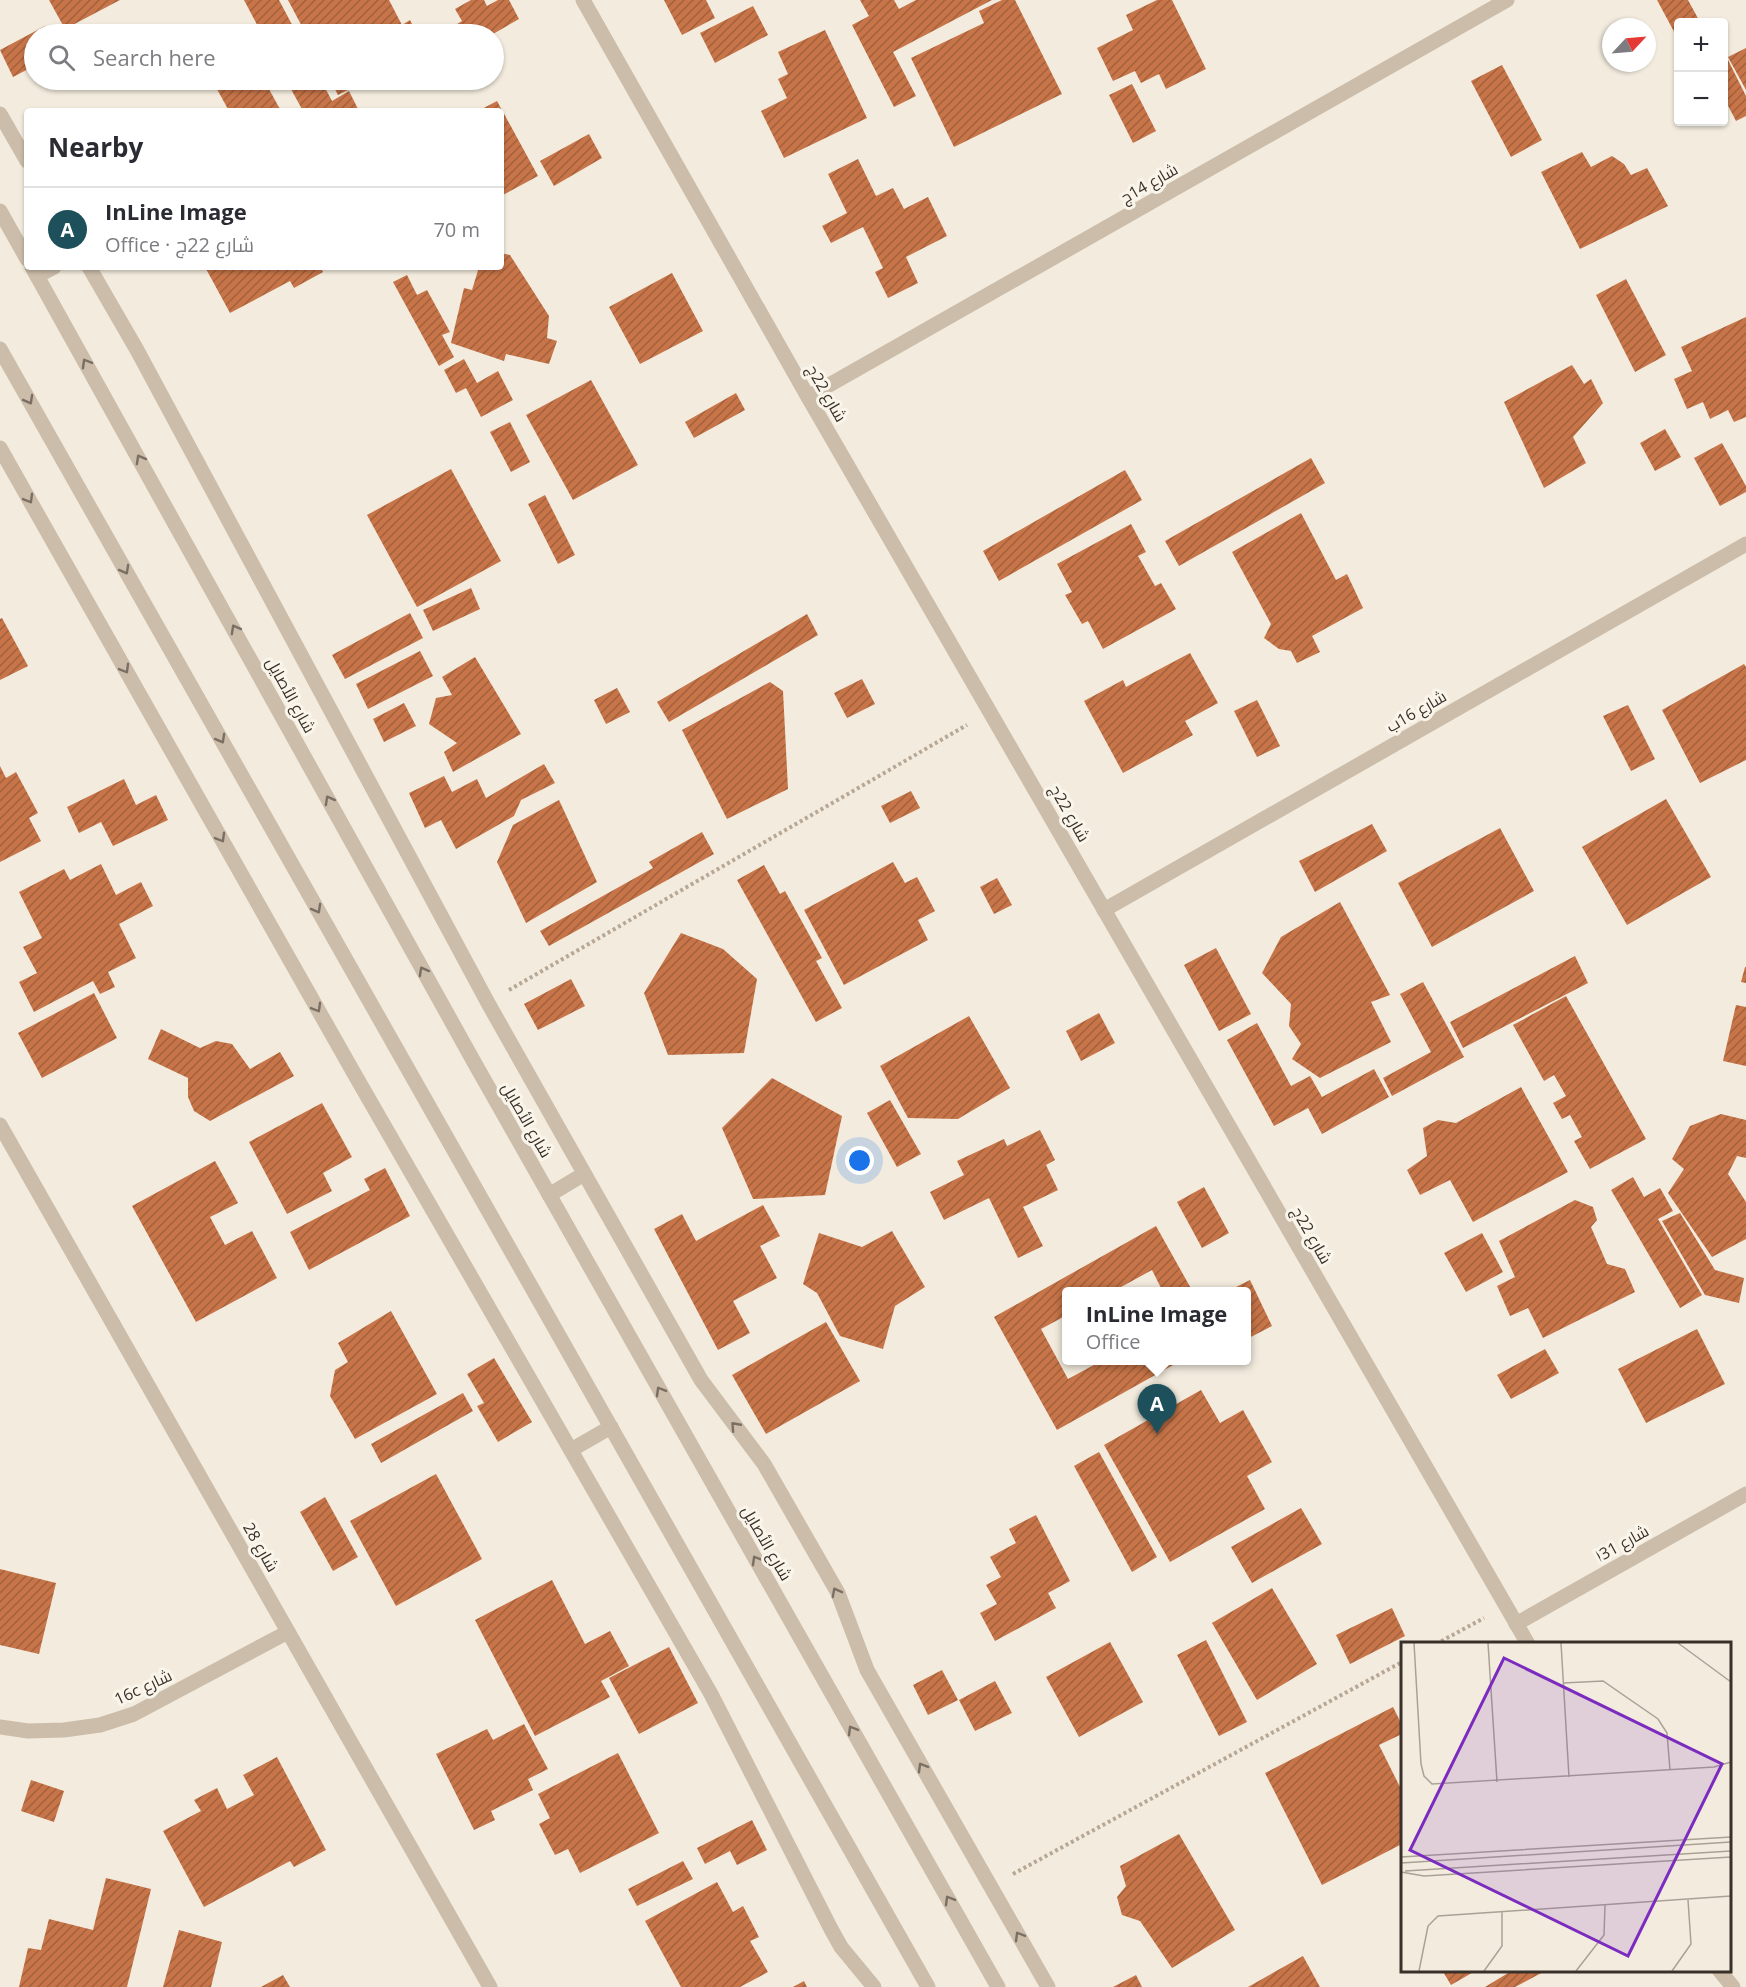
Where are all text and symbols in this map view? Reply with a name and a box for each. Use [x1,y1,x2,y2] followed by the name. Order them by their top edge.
[1602,18,1656,72] north arrow
[1674,18,1728,126] map controls
[1674,18,1728,72] button: +
[24,24,504,90] search box
[45,41,78,74] icon: search
[93,42,216,72] text: Search here
[1674,72,1728,126] button: −
[48,129,143,165] text: Nearby
[1116,158,1182,209] street label: شارع 14ج
[105,196,247,226] text: InLine Image
[61,216,74,243] text: A
[433,216,480,243] text: 70 m
[105,231,254,258] text: Office · شارع 22ج
[82,359,94,369] one-way arrow
[801,360,852,426] street label: شارع 22ج
[22,394,33,404] one-way arrow
[136,455,147,465] one-way arrow
[22,493,33,503] one-way arrow
[118,563,129,574] one-way arrow
[230,625,242,636] one-way arrow
[260,653,321,737] street label: شارع الأصايل
[118,662,129,673] one-way arrow
[1382,685,1451,738] street label: شارع 16ب
[214,733,225,743] one-way arrow
[1044,780,1095,846] street label: شارع 22ج
[325,796,336,806] one-way arrow
[214,832,225,842] one-way arrow
[310,903,321,913] one-way arrow
[419,967,430,977] one-way arrow
[310,1002,321,1012] one-way arrow
[496,1079,557,1162] street label: شارع الأصايل
[845,1146,874,1175] your location
[1286,1202,1337,1268] street label: شارع 22ج
[1062,1287,1251,1365] popup
[1086,1298,1227,1328] text: InLine Image
[1086,1328,1141,1355] text: Office
[1138,1384,1176,1434] pin: A
[656,1386,667,1397] one-way arrow
[731,1422,742,1433] one-way arrow
[736,1502,797,1585] street label: شارع الأصايل
[237,1518,284,1576] street label: شارع 28
[1591,1519,1653,1567] street label: شارع 31ا
[752,1556,764,1566] one-way arrow
[832,1588,843,1599] one-way arrow
[1401,1642,1731,1972] inset map
[111,1664,176,1711] street label: 16c شارع
[848,1726,860,1736] one-way arrow
[918,1763,929,1773] one-way arrow
[944,1895,956,1906] one-way arrow
[1015,1932,1026,1942] one-way arrow

